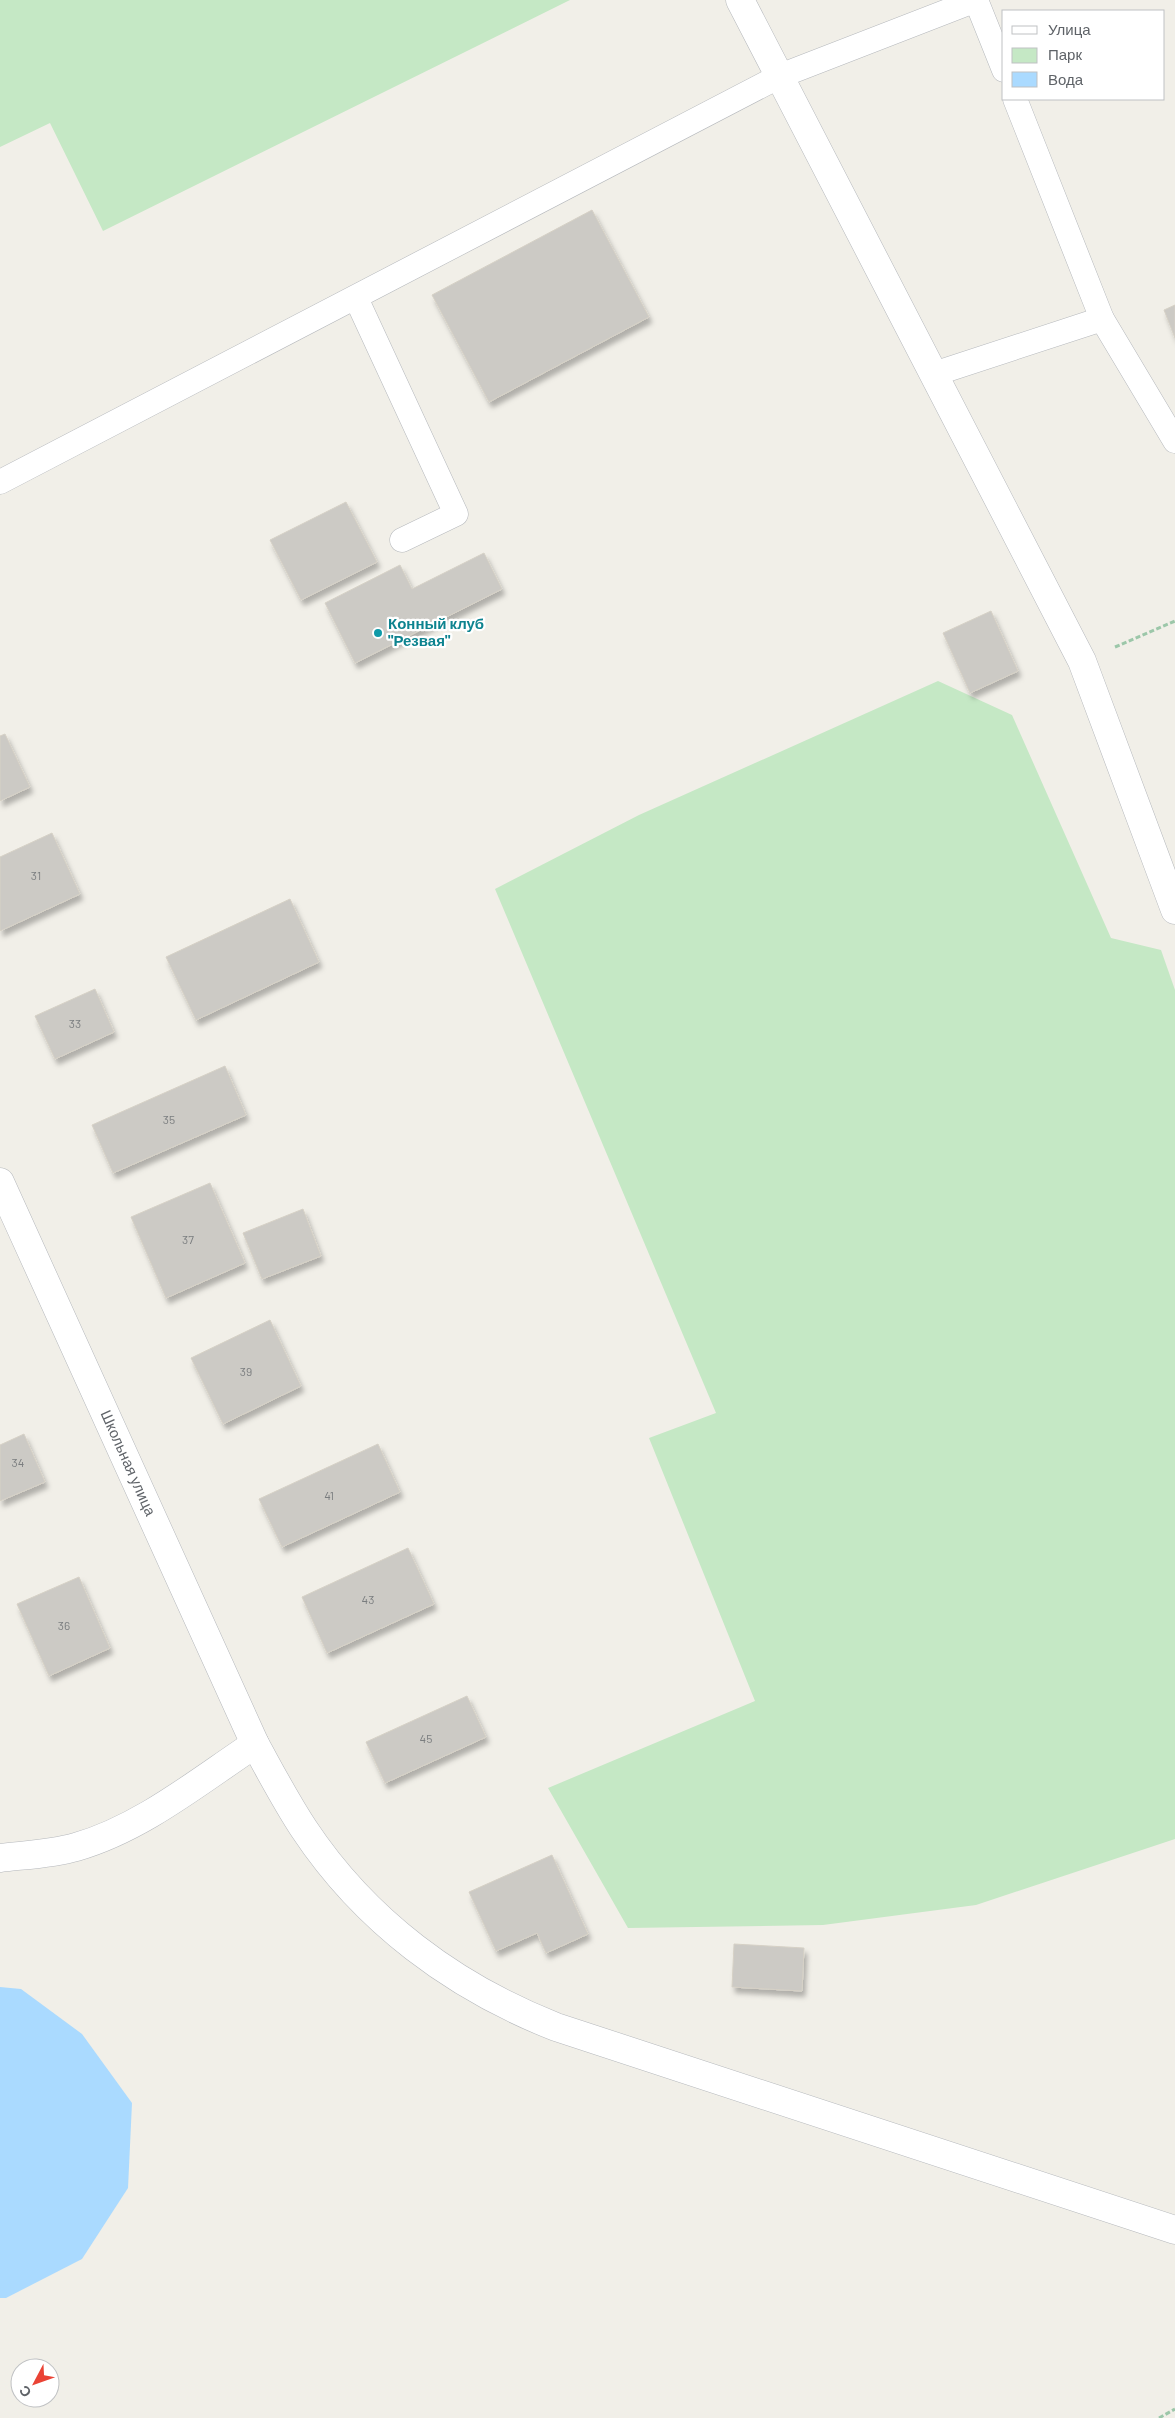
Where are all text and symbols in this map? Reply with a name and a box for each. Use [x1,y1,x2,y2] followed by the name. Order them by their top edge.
[1002,10,1165,100] legend
[1048,20,1091,38] text: Улица
[1048,45,1082,63] text: Парк
[1048,70,1084,88] text: Вода
[388,614,484,649] place label: Конный клуб "Резвая"
[372,627,384,639] marker: Конный клуб "Резвая"
[31,868,41,882] house number: 31
[69,1016,81,1030] house number: 33
[163,1112,175,1126] house number: 35
[182,1232,194,1246] house number: 37
[240,1364,252,1378] house number: 39
[97,1407,161,1519] street label: Школьная улица
[12,1455,24,1469] house number: 34
[324,1488,334,1502] house number: 41
[362,1592,374,1606] house number: 43
[58,1618,70,1632] house number: 36
[420,1731,432,1745] house number: 45
[10,2358,60,2408] north arrow
[15,2382,35,2401] text: С

